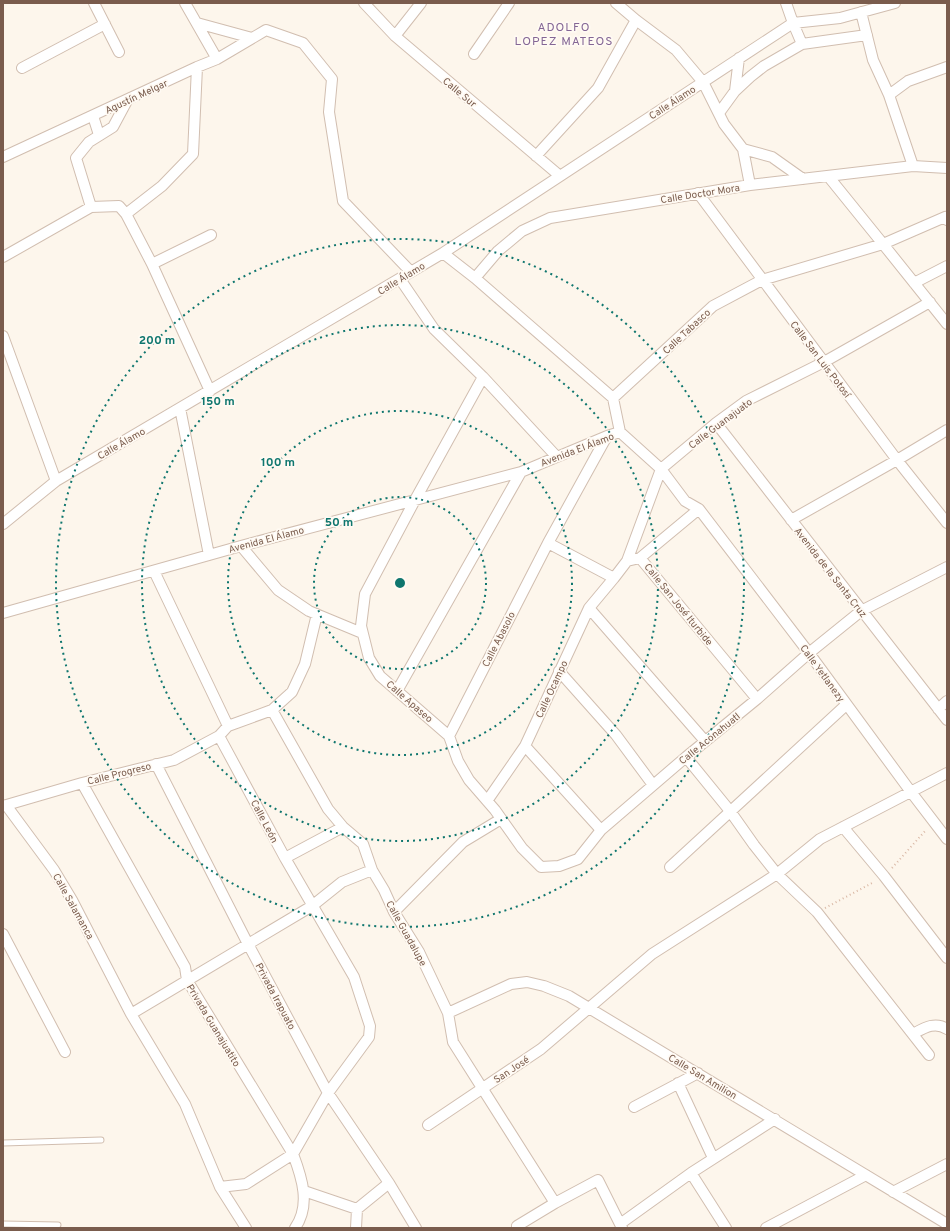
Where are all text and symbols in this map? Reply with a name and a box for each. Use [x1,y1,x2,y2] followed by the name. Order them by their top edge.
[515,20,613,50] district label: ADOLFO LOPEZ MATEOS
[439,75,479,111] street label: Calle Sur
[103,77,170,118] street label: Agustín Melgar
[647,83,699,123] street label: Calle Álamo
[660,182,741,207] street label: Calle Doctor Mora
[376,260,428,299] street label: Calle Álamo
[660,306,714,358] street label: Calle Tabasco
[787,319,854,402] street label: Calle San Luis Potosí
[139,333,175,349] text: 200 m
[201,394,235,410] text: 150 m
[686,396,756,452] street label: Calle Guanajuato
[95,425,148,463] street label: Calle Álamo
[539,430,617,470] street label: Avenida El Álamo
[261,455,295,471] text: 100 m
[325,515,353,531] text: 50 m
[227,524,306,557] street label: Avenida El Álamo
[791,525,869,621] street label: Avenida de la Santa Cruz
[641,561,715,649] street label: Calle San José Iturbide
[393,576,407,590] centre of rings
[480,609,519,670] street label: Calle Abasolo
[797,643,847,705] street label: Calle Yetlanezy
[533,658,572,721] street label: Calle Ocampo
[383,678,435,726] street label: Calle Apaseo
[677,710,743,768] street label: Calle Aconahuatl
[86,760,153,789] street label: Calle Progreso
[247,798,280,846] street label: Calle León
[49,871,96,942] street label: Calle Salamanca
[382,899,429,969] street label: Calle Guadalupe
[252,961,298,1033] street label: Privada Irapuato
[183,982,243,1070] street label: Privada Guanajuatito
[666,1052,739,1103] street label: Calle San Amilion
[492,1054,532,1087] street label: San José

